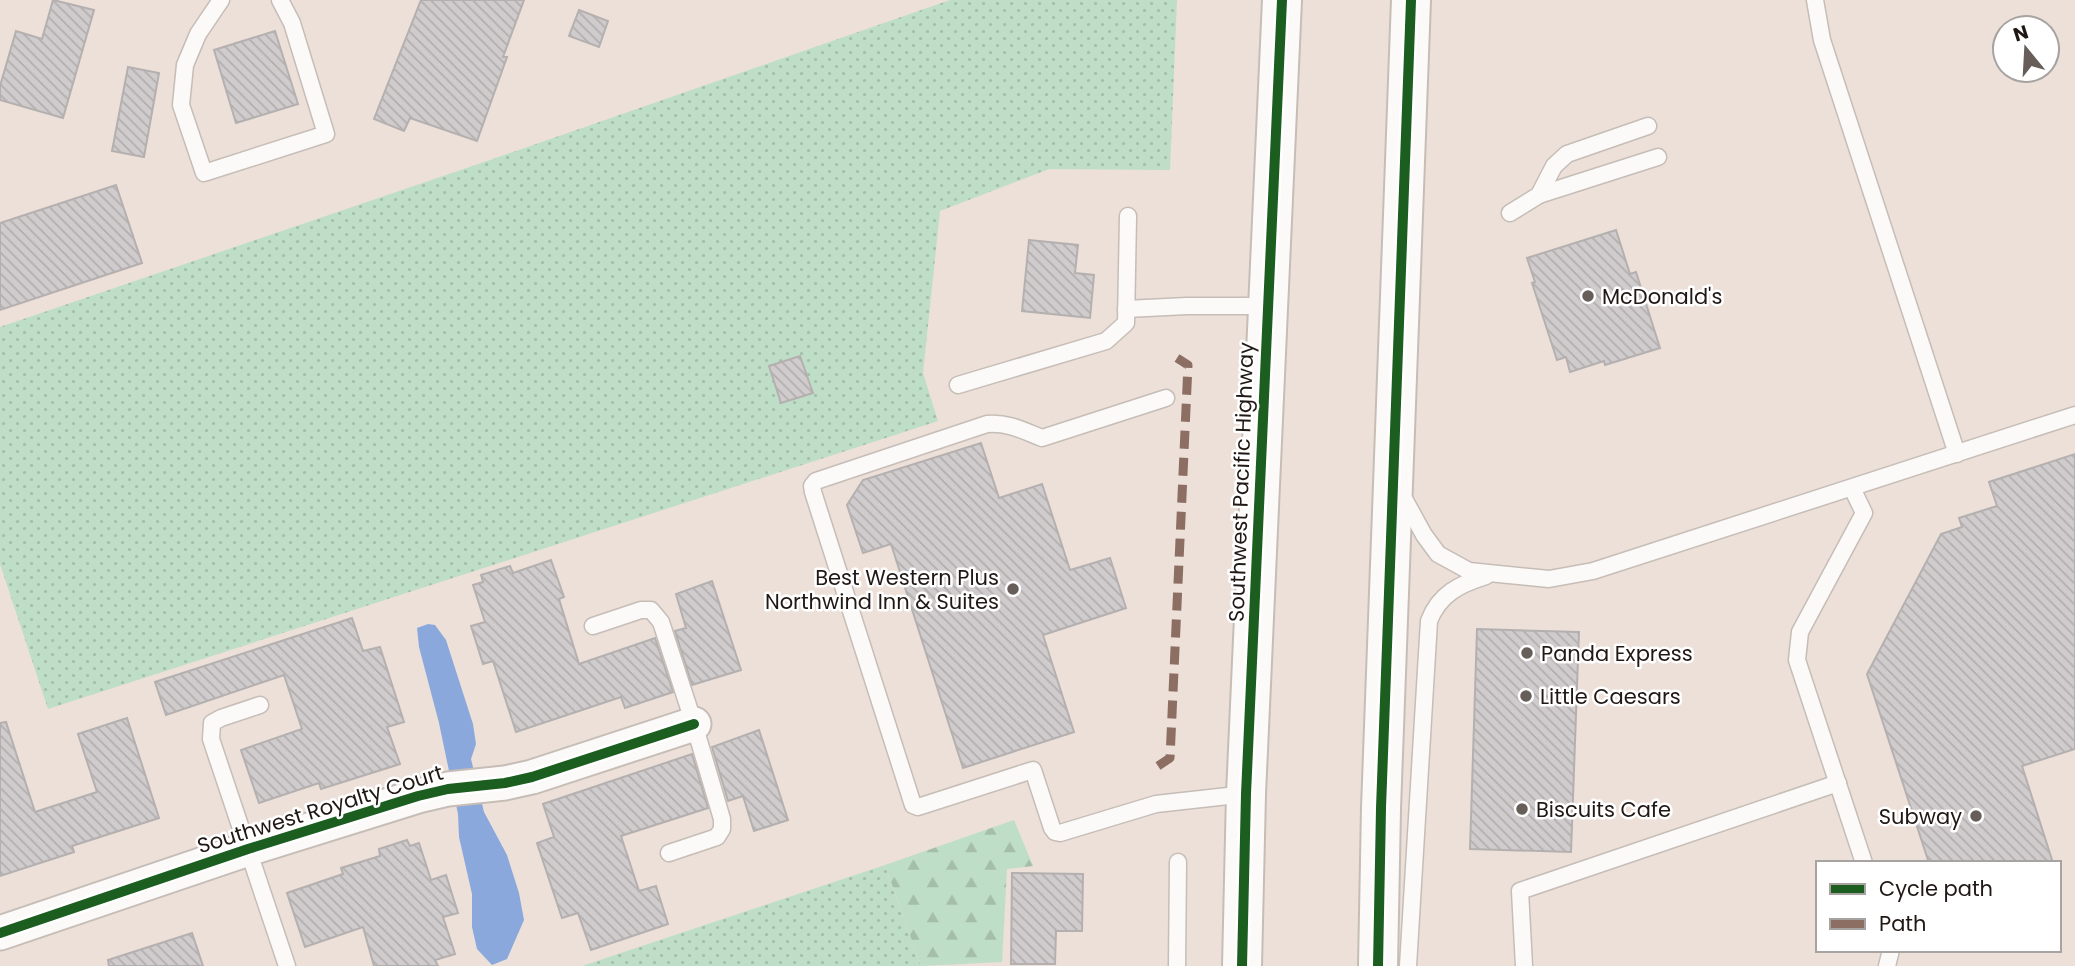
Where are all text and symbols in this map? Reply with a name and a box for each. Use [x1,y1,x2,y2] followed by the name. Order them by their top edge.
[1991,14,2061,84] north arrow
[2010,18,2032,48] text: N
[1602,282,1722,311] place label: McDonald's
[1580,288,1596,304] marker: McDonald's
[1222,341,1260,622] street label: Southwest Pacific Highway
[765,563,999,616] place label: Best Western Plus Northwind Inn & Suites
[1005,581,1021,597] marker: Best Western Plus Northwind Inn & Suites
[1541,639,1693,668] place label: Panda Express
[1519,645,1535,661] marker: Panda Express
[1540,682,1681,711] place label: Little Caesars
[1518,688,1534,704] marker: Little Caesars
[193,758,447,860] street label: Southwest Royalty Court
[1536,795,1671,824] place label: Biscuits Cafe
[1514,801,1530,817] marker: Biscuits Cafe
[1879,802,1962,831] place label: Subway
[1968,808,1984,824] marker: Subway
[1816,861,2061,952] legend
[1879,874,1993,903] text: Cycle path
[1879,909,1926,938] text: Path

